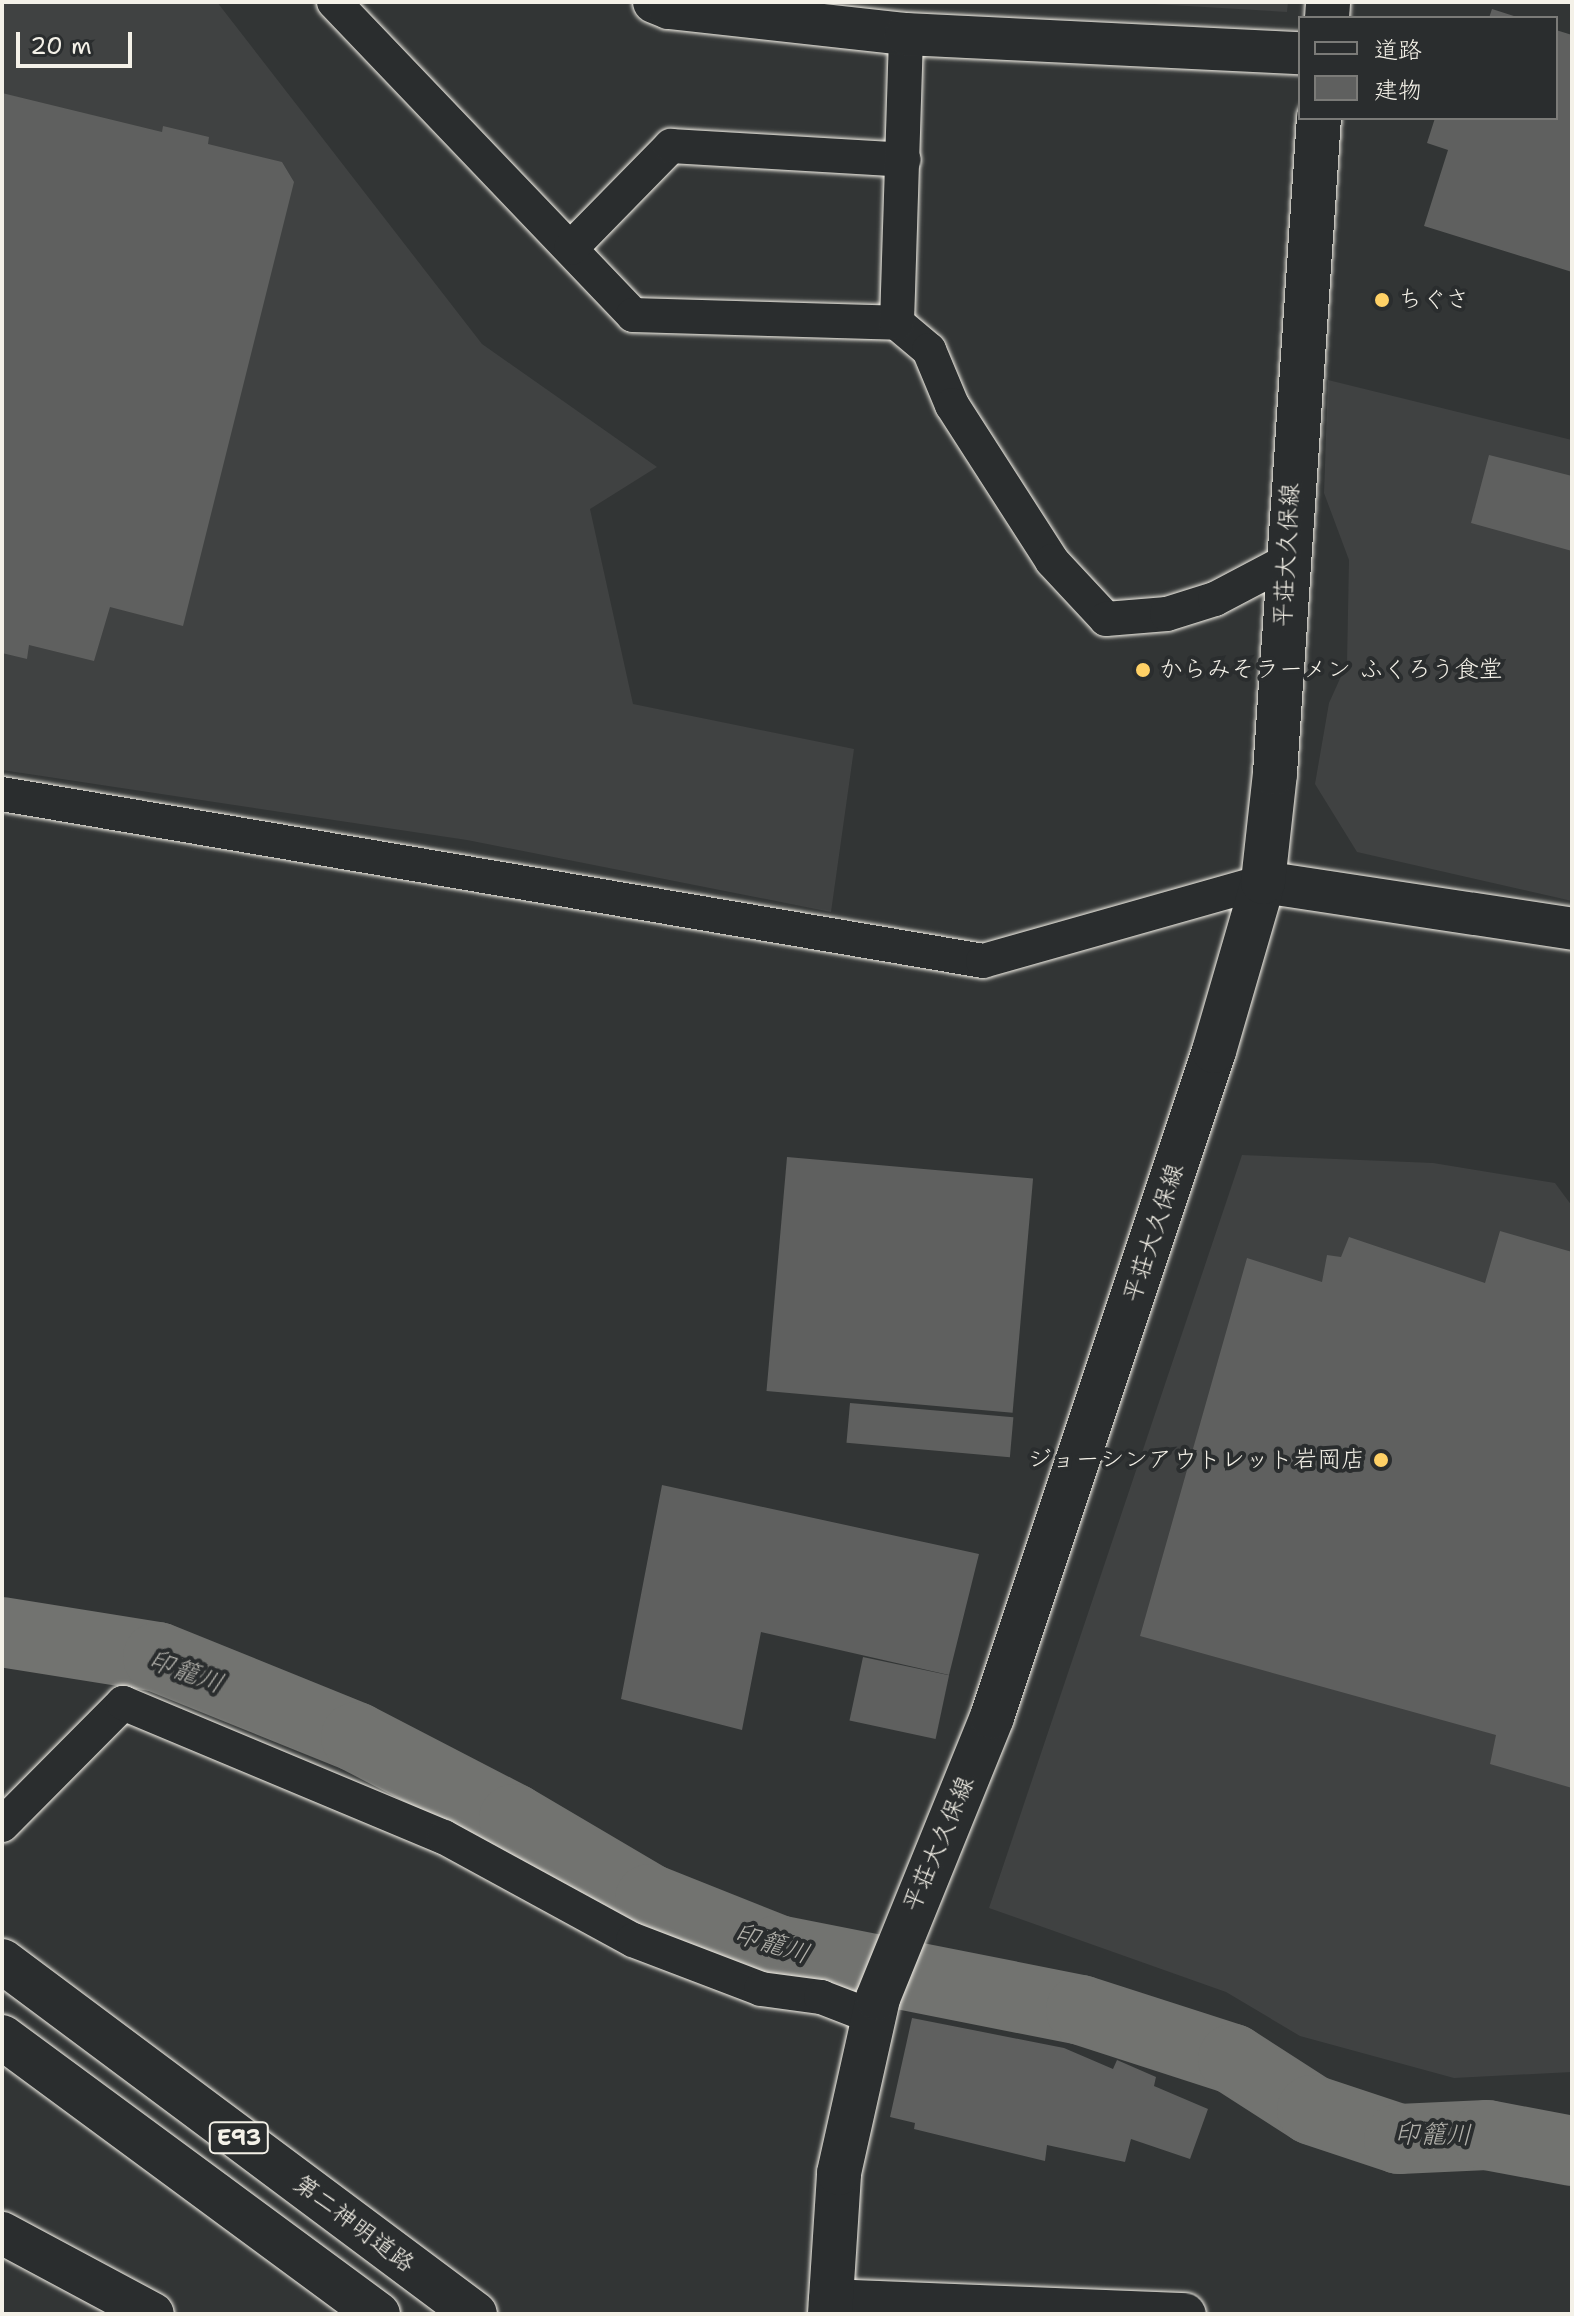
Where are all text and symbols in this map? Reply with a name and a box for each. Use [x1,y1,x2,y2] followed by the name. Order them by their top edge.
[20,16,136,66] scale bar
[1298,16,1558,120] legend
[30,30,92,62] text: 20 m
[1374,34,1422,66] text: 道路
[1374,74,1422,106] text: 建物
[1398,286,1470,314] place label: ちぐさ
[1373,291,1391,309] marker: ちぐさ
[1269,482,1305,628] street label: 平荘大久保線
[1159,656,1503,684] place label: からみそラーメン ふくろう食堂
[1134,661,1152,679] marker: からみそラーメン ふくろう食堂
[1118,1160,1190,1306] street label: 平荘大久保線
[1029,1446,1365,1474] place label: ジョーシンアウトレット岩岡店
[1372,1451,1390,1469] marker: ジョーシンアウトレット岩岡店
[144,1643,228,1699] water label: 印籠川
[898,1772,980,1916] street label: 平荘大久保線
[730,1917,814,1969] water label: 印籠川
[1394,2118,1472,2150] water label: 印籠川
[207,2120,271,2156] road number: E93
[288,2169,420,2279] street label: 第二神明道路

